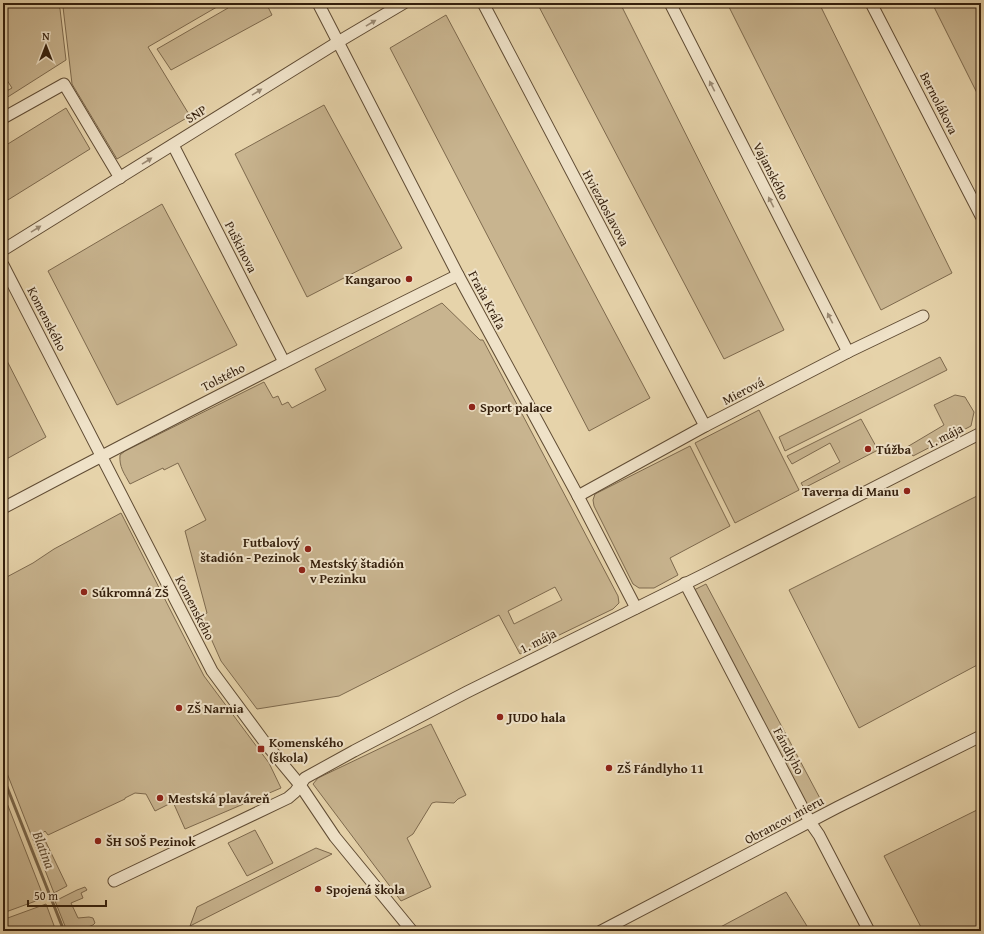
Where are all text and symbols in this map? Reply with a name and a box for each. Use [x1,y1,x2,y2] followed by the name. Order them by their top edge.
[365,19,377,26] one-way arrow
[26,26,66,66] north arrow
[42,28,50,44] text: N
[915,69,963,138] street label: Bernolákova
[709,80,715,91] one-way arrow
[251,89,263,96] one-way arrow
[182,100,210,128] street label: SNP
[748,139,794,204] street label: Vajanského
[141,157,153,164] one-way arrow
[578,167,634,250] street label: Hviezdoslavova
[768,196,774,207] one-way arrow
[220,218,262,277] street label: Puškinova
[31,225,41,233] one-way arrow
[463,267,511,334] street label: Fraňa Kráľa
[345,270,401,289] place label: Kangaroo
[404,274,414,284] marker: Kangaroo
[23,283,72,355] street label: Komenského
[827,312,833,323] one-way arrow
[198,358,249,396] street label: Tolstého
[719,372,768,410] street label: Mierová
[480,398,552,417] place label: Sport palace
[467,402,477,412] marker: Sport palace
[923,418,967,453] street label: 1. mája
[876,440,911,459] place label: Túžba
[863,444,873,454] marker: Túžba
[802,482,900,501] place label: Taverna di Manu
[902,486,912,496] marker: Taverna di Manu
[200,533,301,567] place label: Futbalový štadión - Pezinok
[303,544,313,554] marker: Futbalový štadión - Pezinok
[310,554,404,588] place label: Mestský štadión v Pezinku
[297,565,307,575] marker: Mestský štadión v Pezinku
[171,572,220,644] street label: Komenského
[92,583,169,602] place label: Súkromná ZŠ
[79,587,89,597] marker: Súkromná ZŠ
[516,623,560,658] street label: 1. mája
[187,699,244,718] place label: ZŠ Narnia
[174,703,184,713] marker: ZŠ Narnia
[506,708,566,727] place label: JUDO hala
[495,712,505,722] marker: JUDO hala
[769,724,809,778] street label: Fándlyho
[269,733,343,767] place label: Komenského (škola)
[256,744,266,754] marker: Komenského (škola)
[617,759,704,778] place label: ZŠ Fándlyho 11
[604,763,614,773] marker: ZŠ Fándlyho 11
[168,789,270,808] place label: Mestská plaváreň
[741,791,827,849] street label: Obrancov mieru
[155,793,165,803] marker: Mestská plaváreň
[27,827,60,872] water label: Blatina
[106,832,196,851] place label: ŠH SOŠ Pezinok
[93,836,103,846] marker: ŠH SOŠ Pezinok
[326,880,405,899] place label: Spojená škola
[28,882,106,908] scale bar
[313,884,323,894] marker: Spojená škola
[34,887,58,904] text: 50 m

